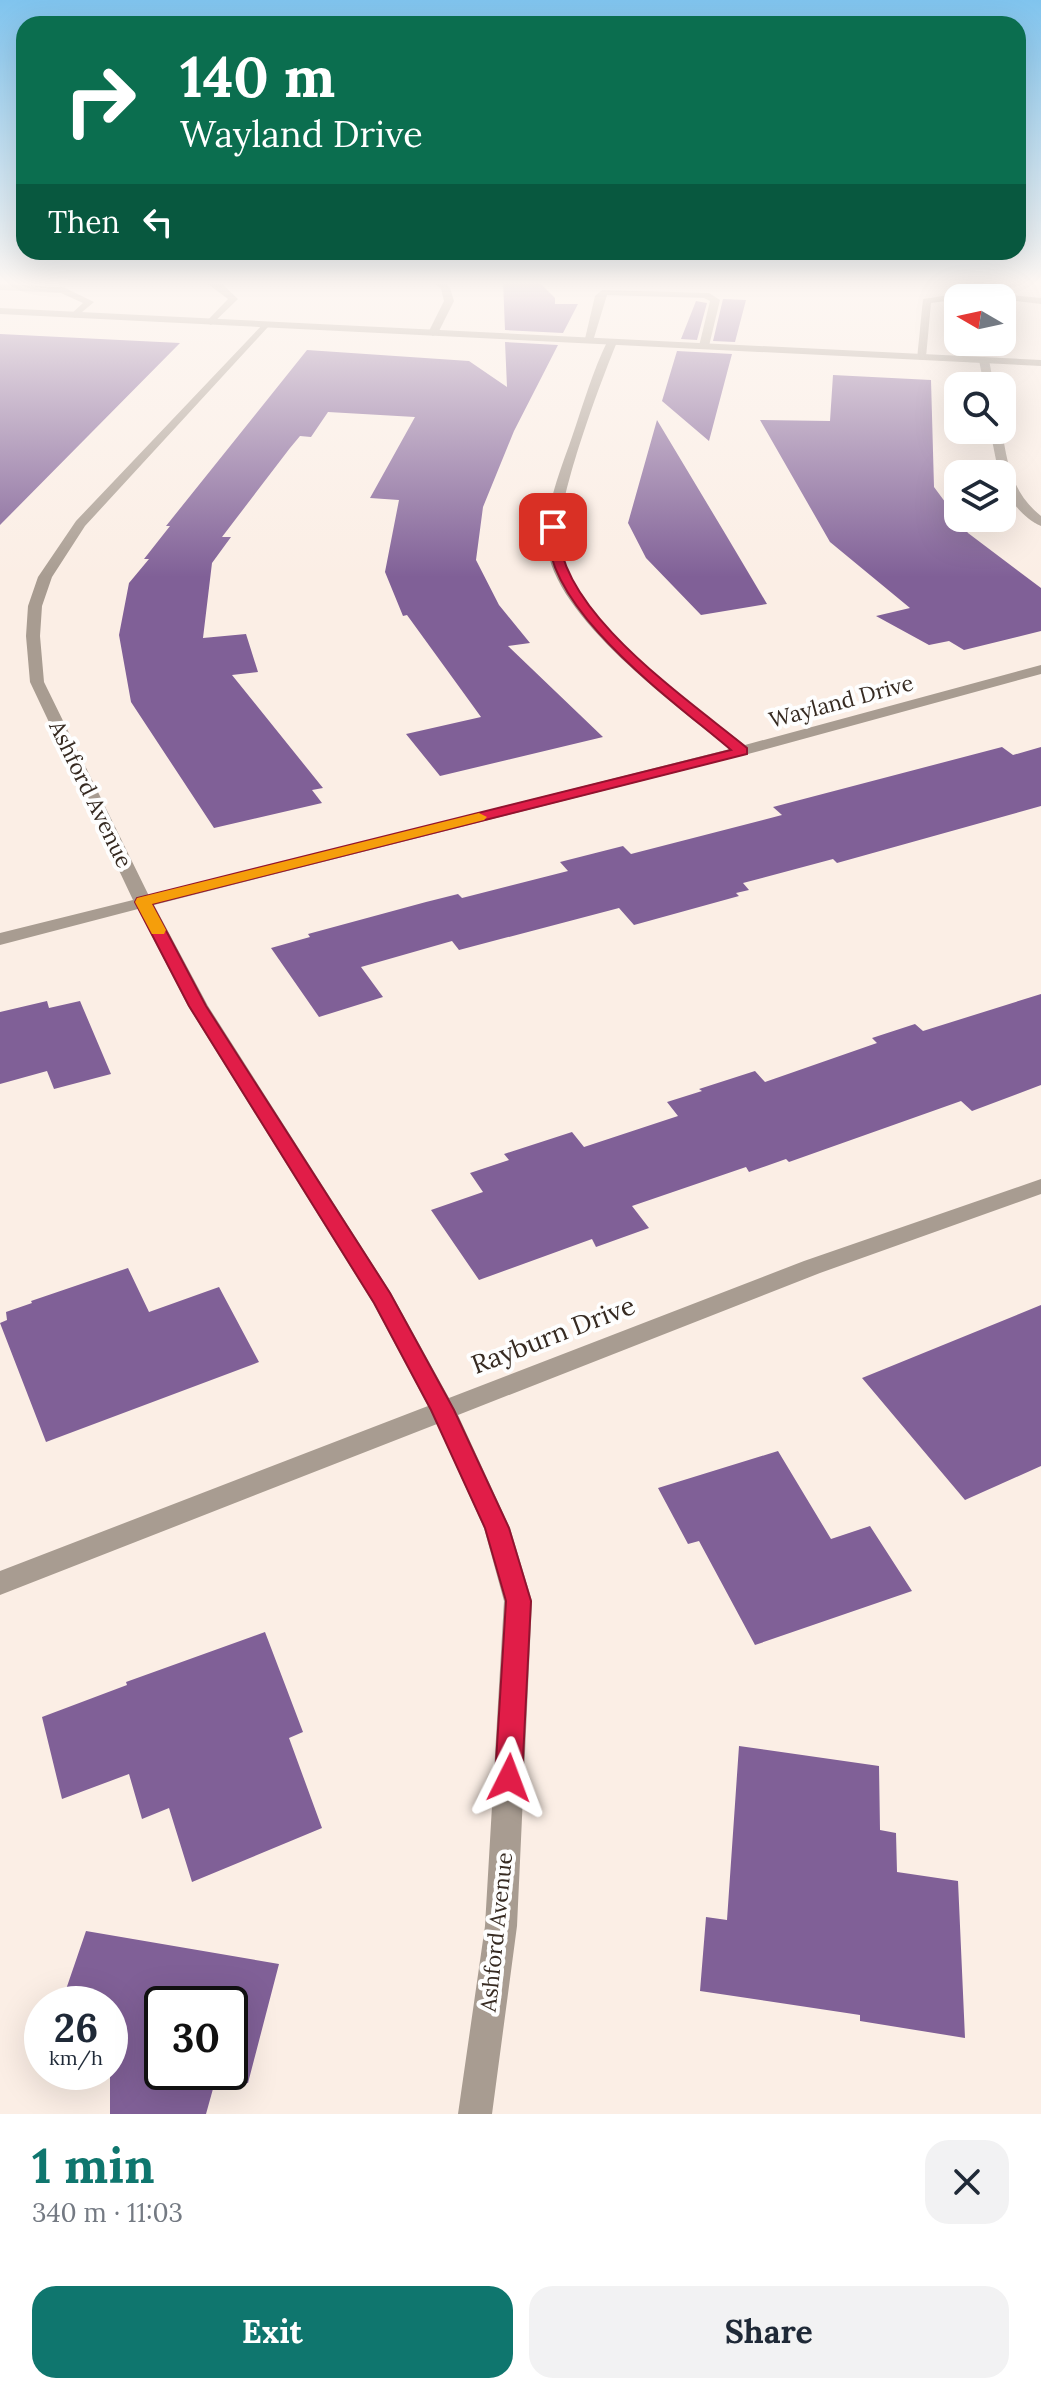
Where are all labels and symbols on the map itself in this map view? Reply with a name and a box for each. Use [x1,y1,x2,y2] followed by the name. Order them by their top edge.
[944,284,1016,356] north arrow
[519,493,587,561] pin
[766,668,916,734] street label: Wayland Drive
[43,715,139,872] street label: Ashford Avenue
[466,1288,639,1381] street label: Rayburn Drive
[467,1736,551,1820] position arrow
[474,1851,518,2014] street label: Ashford Avenue
[144,1986,248,2090] speed limit sign: 30

